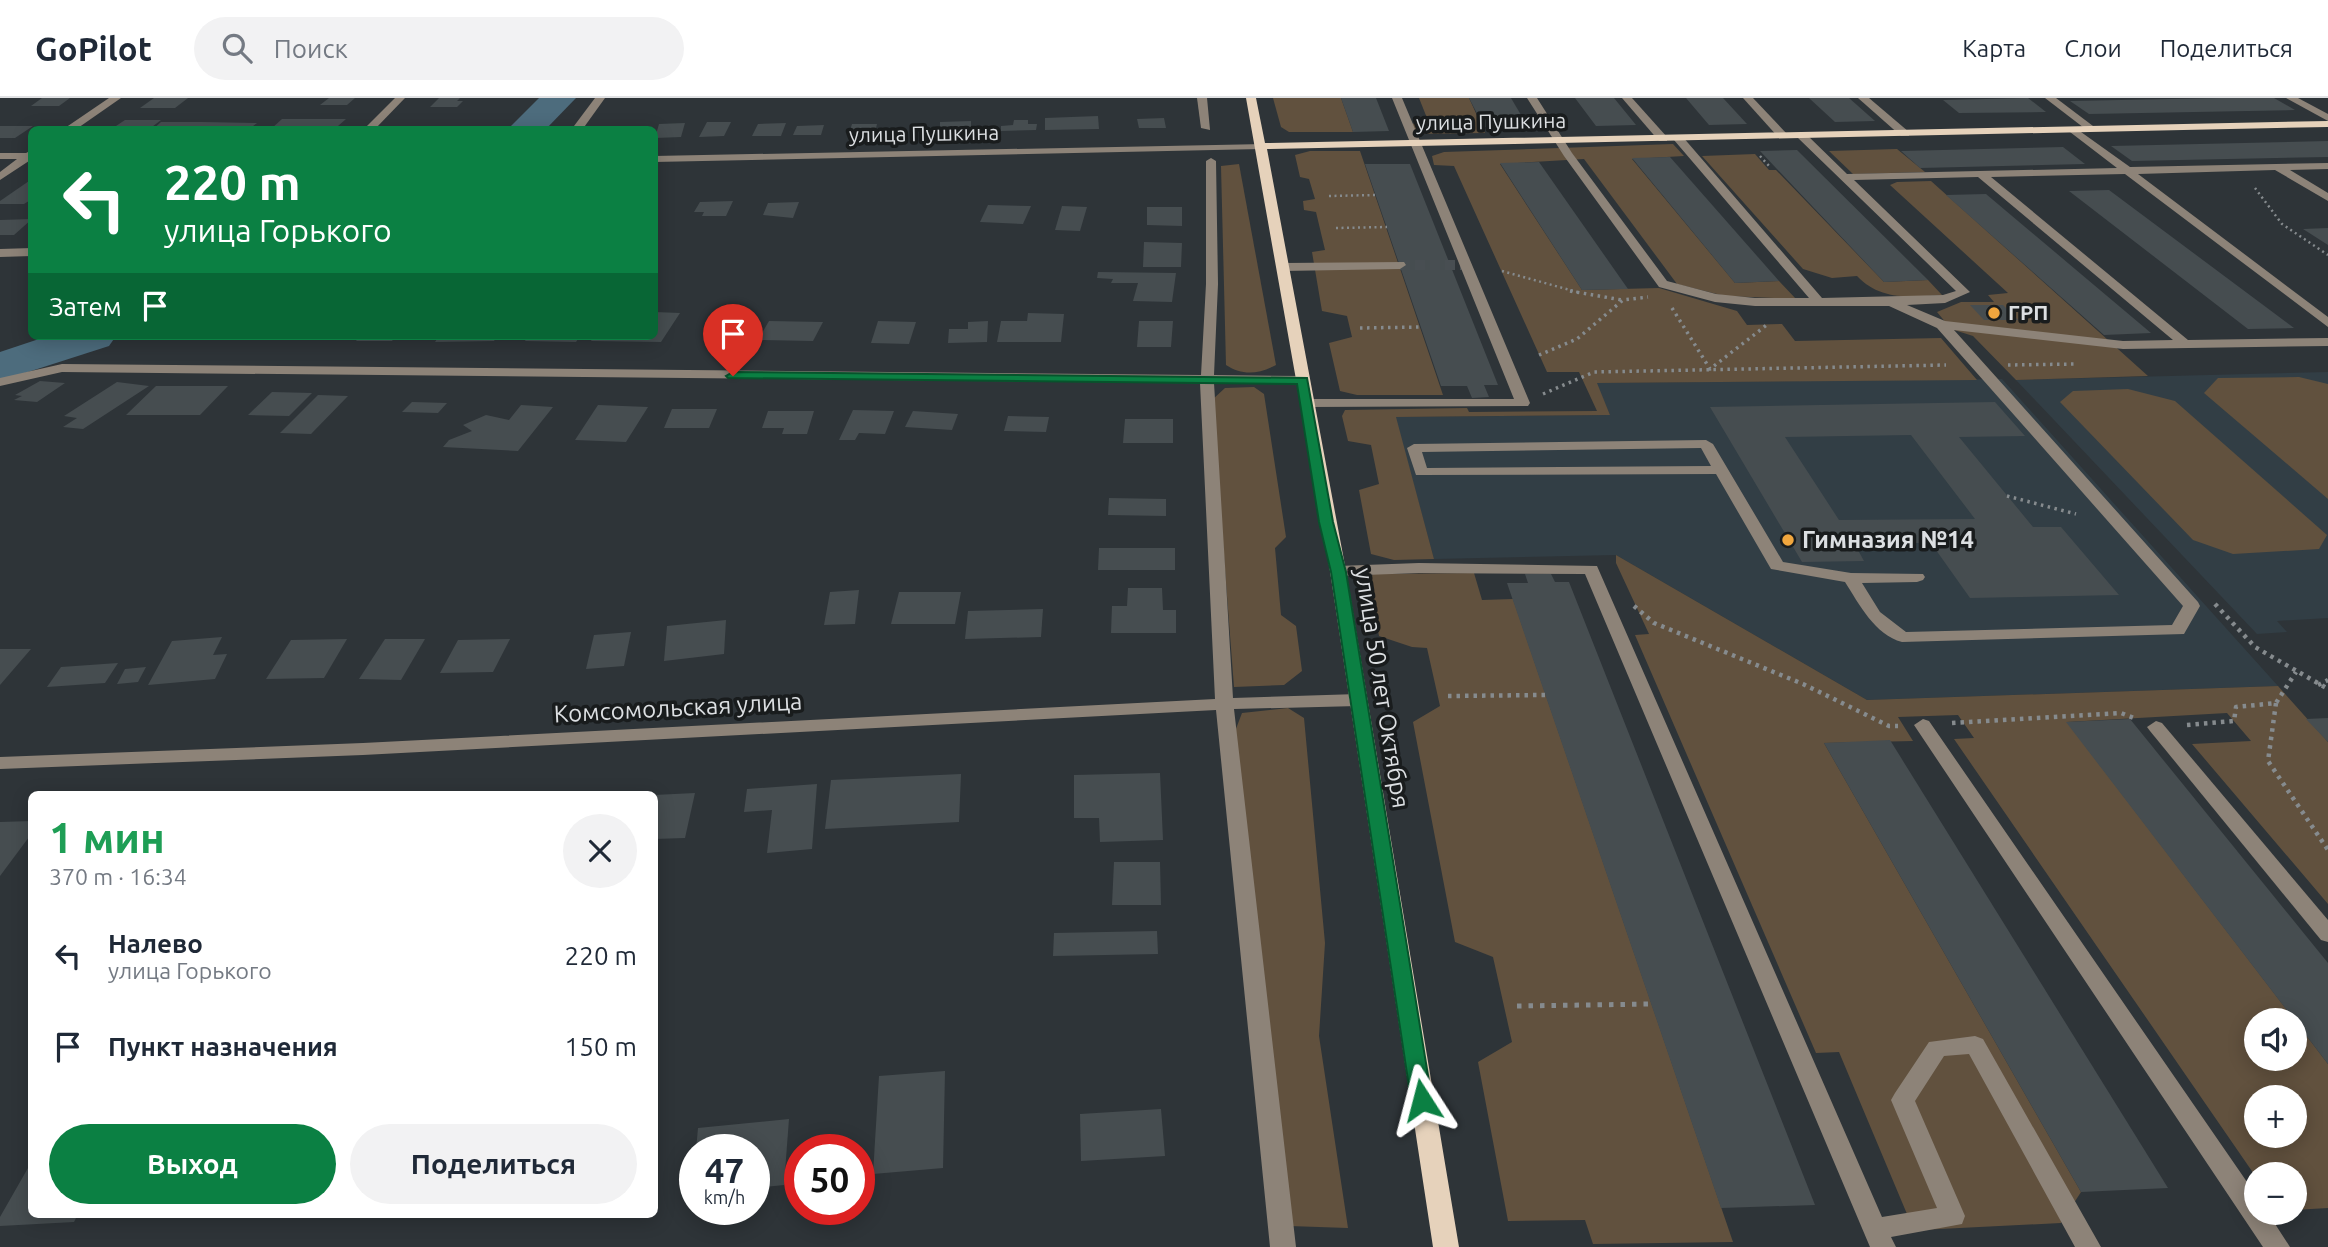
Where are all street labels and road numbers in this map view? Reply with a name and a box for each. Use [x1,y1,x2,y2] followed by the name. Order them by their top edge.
[1416,108,1566,134] street label: улица Пушкина
[849,120,999,146] street label: улица Пушкина
[1350,566,1415,810] street label: улица 50 лет Октября
[553,688,803,727] street label: Комсомольская улица

